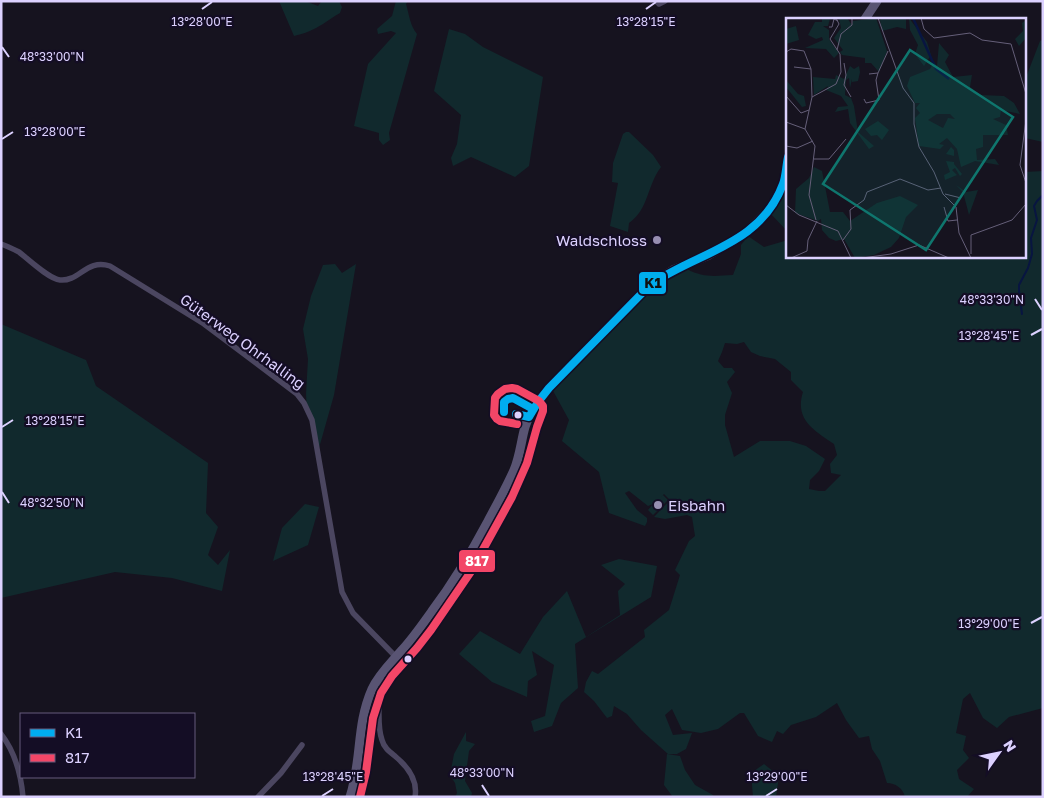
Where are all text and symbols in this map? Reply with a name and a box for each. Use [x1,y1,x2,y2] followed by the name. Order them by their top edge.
[171,14,233,29] text: 13°28'00"E
[616,14,676,29] text: 13°28'15"E
[786,18,1026,258] inset map
[20,49,84,64] text: 48°33'00"N
[24,124,86,139] text: 13°28'00"E
[556,231,647,249] place label: Waldschloss
[651,234,663,246] marker: Waldschloss
[638,271,667,295] line badge: K1
[644,274,662,291] text: K1
[177,290,309,392] street label: Güterweg Ohrhalling
[960,292,1024,307] text: 48°33'30"N
[959,328,1019,343] text: 13°28'45"E
[513,410,523,420] unlabelled marker
[25,413,85,428] text: 13°28'15"E
[20,495,84,510] text: 48°32'50"N
[668,496,725,514] place label: Eisbahn
[652,499,664,511] marker: Eisbahn
[458,549,496,573] line badge: 817
[465,552,489,569] text: 817
[958,616,1020,631] text: 13°29'00"E
[403,654,413,664] unlabelled marker
[20,713,195,778] legend
[65,723,83,741] text: K1
[974,728,1024,778] north arrow
[1000,737,1020,755] text: N
[65,748,89,766] text: 817
[450,765,514,780] text: 48°33'00"N
[303,769,363,784] text: 13°28'45"E
[746,769,808,784] text: 13°29'00"E

